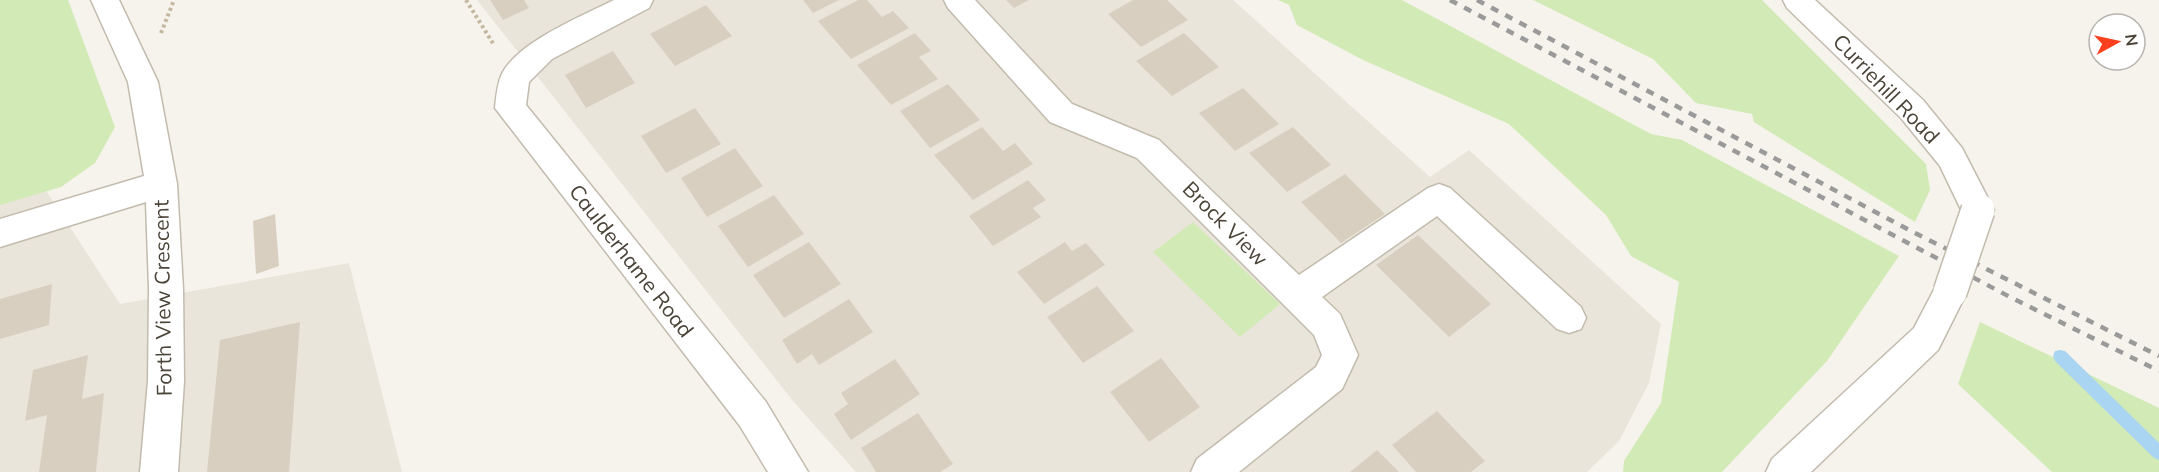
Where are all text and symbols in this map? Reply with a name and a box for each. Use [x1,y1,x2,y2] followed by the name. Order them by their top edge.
[2087,12,2147,72] north arrow
[1828,28,1945,148] street label: Curriehill Road
[2121,33,2143,47] text: N
[1178,175,1274,271] street label: Brock View
[564,179,700,342] street label: Caulderhame Road
[147,200,177,396] street label: Forth View Crescent

